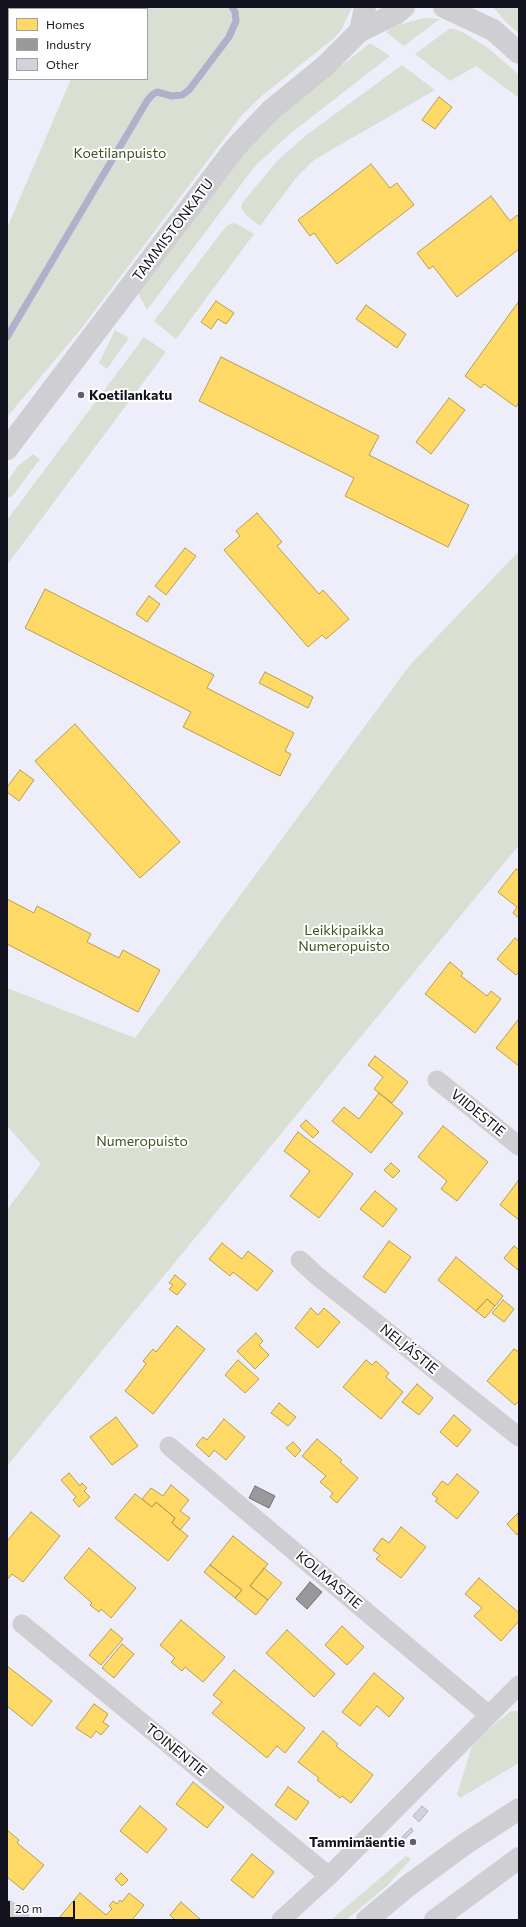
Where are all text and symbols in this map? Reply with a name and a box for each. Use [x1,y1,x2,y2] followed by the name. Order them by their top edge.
[8,8,148,80] legend
[46,17,84,31] text: Homes
[46,37,91,51] text: Industry
[46,57,79,71] text: Other
[74,145,166,161] park label: Koetilanpuisto
[129,176,217,284] street label: TAMMISTONKATU
[89,387,172,403] place label: Koetilankatu
[76,390,86,400] marker: Koetilankatu
[298,922,390,954] park label: Leikkipaikka Numeropuisto
[447,1086,509,1140] street label: VIIDESTIE
[96,1133,188,1149] park label: Numeropuisto
[377,1320,441,1378] street label: NELJÄSTIE
[293,1548,365,1612] street label: KOLMASTIE
[142,1720,210,1780] street label: TOINENTIE
[309,1834,405,1850] place label: Tammimäentie
[408,1837,418,1847] marker: Tammimäentie
[10,1893,77,1919] scale bar
[15,1901,42,1915] text: 20 m

